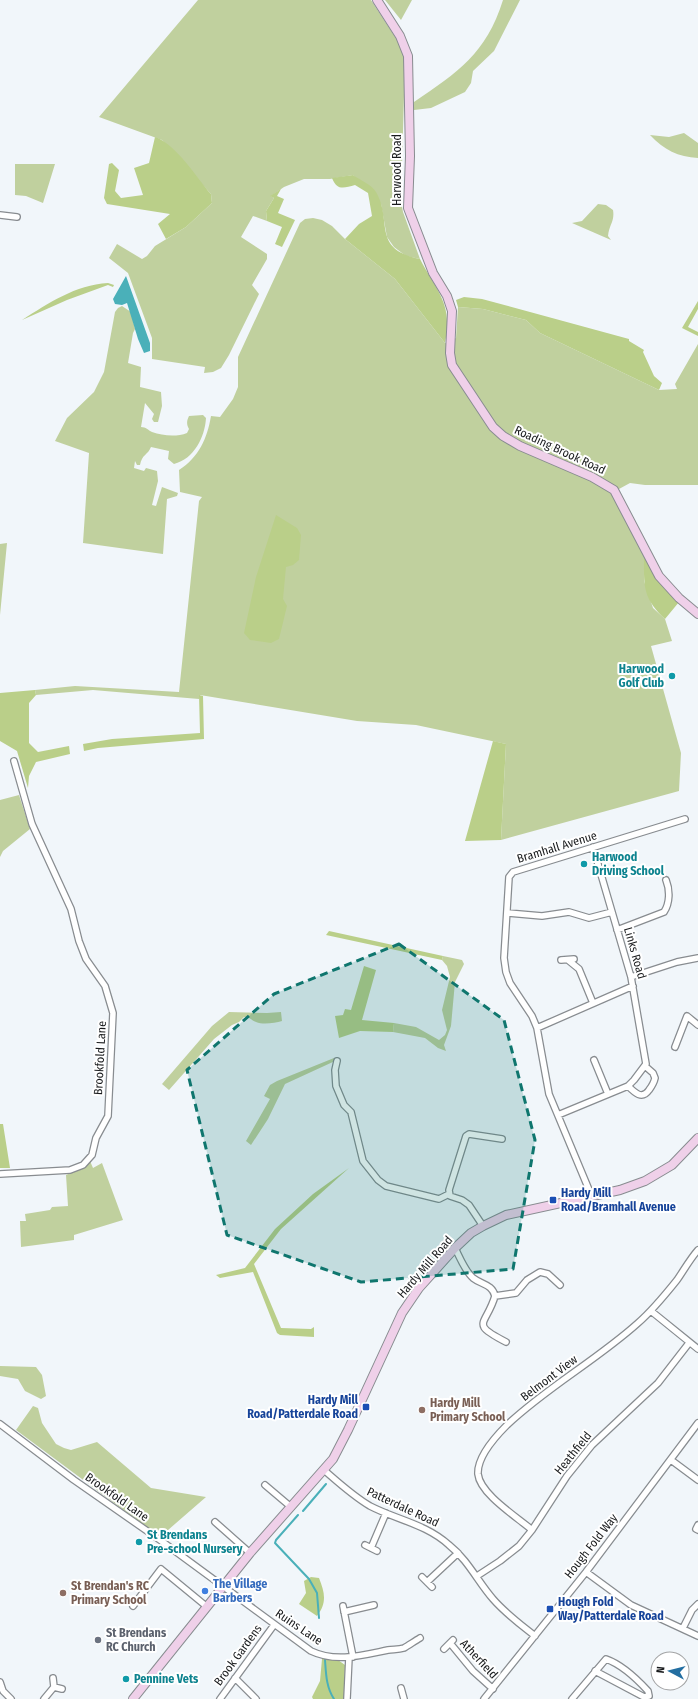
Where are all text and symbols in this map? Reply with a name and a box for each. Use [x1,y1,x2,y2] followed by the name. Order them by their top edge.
[390,134,404,206] street label: Harwood Road
[512,423,608,477] street label: Roading Brook Road
[619,662,664,690] place label: Harwood Golf Club
[667,671,677,681] marker: Harwood Golf Club
[515,828,599,866] street label: Bramhall Avenue
[592,850,665,878] place label: Harwood Driving School
[579,859,589,869] marker: Harwood Driving School
[621,926,649,980] street label: Links Road
[91,1021,109,1095] street label: Brookfold Lane
[561,1186,676,1214] place label: Hardy Mill Road/Bramhall Avenue
[548,1195,558,1205] marker: Hardy Mill Road/Bramhall Avenue
[394,1233,456,1301] street label: Hardy Mill Road
[518,1352,580,1404] street label: Belmont View
[247,1393,359,1421] place label: Hardy Mill Road/Patterdale Road
[430,1396,506,1424] place label: Hardy Mill Primary School
[361,1402,371,1412] marker: Hardy Mill Road/Patterdale Road
[417,1405,427,1415] marker: Hardy Mill Primary School
[552,1429,594,1477] street label: Heathfield
[83,1470,151,1524] street label: Brookfold Lane
[365,1484,441,1530] street label: Patterdale Road
[562,1511,621,1581] street label: Hough Fold Way
[147,1528,243,1556] place label: St Brendans Pre-school Nursery
[134,1537,144,1547] marker: St Brendans Pre-school Nursery
[213,1577,267,1605] place label: The Village Barbers
[71,1579,150,1607] place label: St Brendan's RC Primary School
[200,1586,210,1596] marker: The Village Barbers
[58,1588,68,1598] marker: St Brendan's RC Primary School
[558,1595,664,1623] place label: Hough Fold Way/Patterdale Road
[545,1604,555,1614] marker: Hough Fold Way/Patterdale Road
[273,1606,325,1648] street label: Ruins Lane
[211,1622,265,1688] street label: Brook Gardens
[106,1626,167,1654] place label: St Brendans RC Church
[93,1635,103,1645] marker: St Brendans RC Church
[457,1637,501,1681] street label: Atherfield
[650,1651,690,1691] north arrow
[654,1666,667,1674] text: N
[134,1672,199,1686] place label: Pennine Vets
[121,1674,131,1684] marker: Pennine Vets

